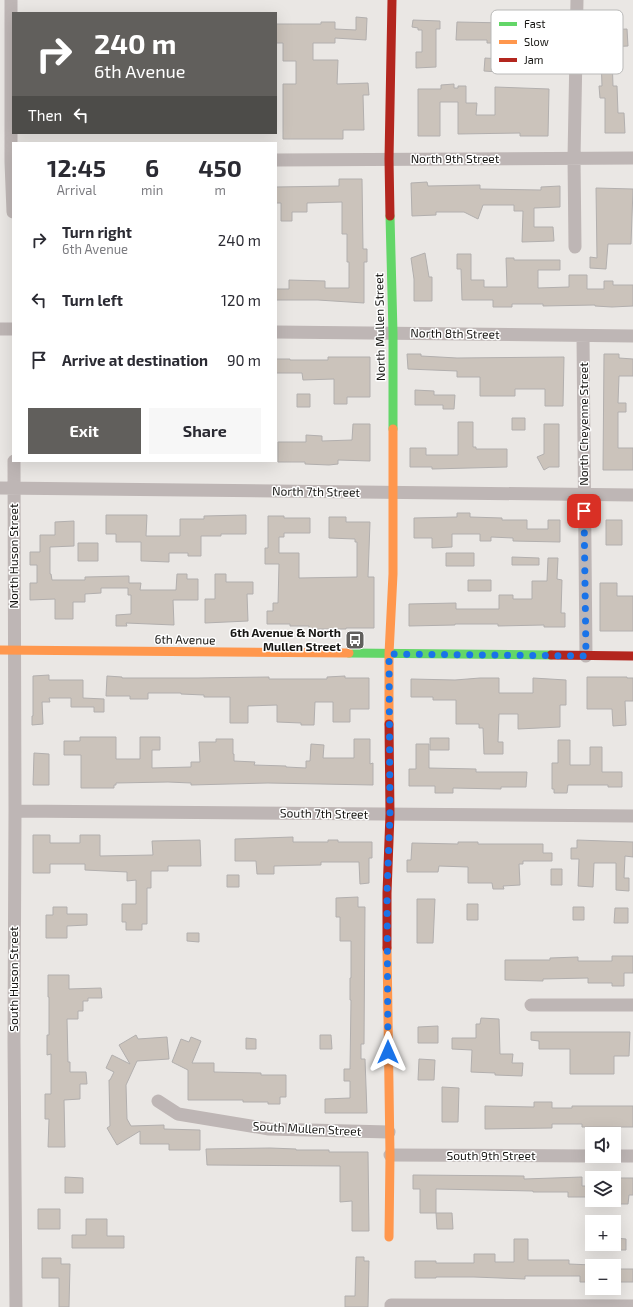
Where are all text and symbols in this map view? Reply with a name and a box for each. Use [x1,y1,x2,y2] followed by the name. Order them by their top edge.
[491,10,623,74] legend
[524,17,546,30] text: Fast
[94,26,177,60] text: 240 m
[28,28,80,80] icon: right
[524,35,549,48] text: Slow
[524,53,543,66] text: Jam
[94,60,186,82] text: 6th Avenue
[70,104,92,126] icon: left
[28,106,62,124] text: Then
[411,151,500,165] street label: North 9th Street
[47,153,106,182] text: 12:45
[145,153,159,182] text: 6
[198,153,242,182] text: 450
[57,182,96,198] text: Arrival
[141,182,163,198] text: min
[214,182,226,198] text: m
[62,223,132,241] text: Turn right
[28,229,50,251] icon: right
[218,231,261,249] text: 240 m
[62,241,128,257] text: 6th Avenue
[371,272,387,381] street label: North Mullen Street
[28,289,50,311] icon: left
[62,291,123,309] text: Turn left
[221,291,261,309] text: 120 m
[410,325,500,341] street label: North 8th Street
[28,349,50,371] icon: arrive
[62,351,208,369] text: Arrive at destination
[227,351,261,369] text: 90 m
[576,362,590,486] street label: North Cheyenne Street
[28,408,141,454] button: Exit
[149,408,261,454] button: Share
[272,483,361,499] street label: North 7th Street
[567,494,601,528] pin
[573,500,595,522] icon: arrive
[6,503,20,609] street label: North Huson Street
[230,625,341,653] place label: 6th Avenue & North Mullen Street
[344,629,366,651] bus stop icon: 6th Avenue & North Mullen Street
[154,631,216,647] street label: 6th Avenue
[280,805,369,821] street label: South 7th Street
[6,926,20,1032] street label: South Huson Street
[367,1031,409,1073] position arrow
[252,1118,362,1138] street label: South Mullen Street
[585,1127,621,1295] map controls
[585,1127,621,1163] button: sound
[446,1148,536,1162] street label: South 9th Street
[585,1171,621,1207] button: layers
[585,1215,621,1251] button: +
[585,1259,621,1295] button: −

